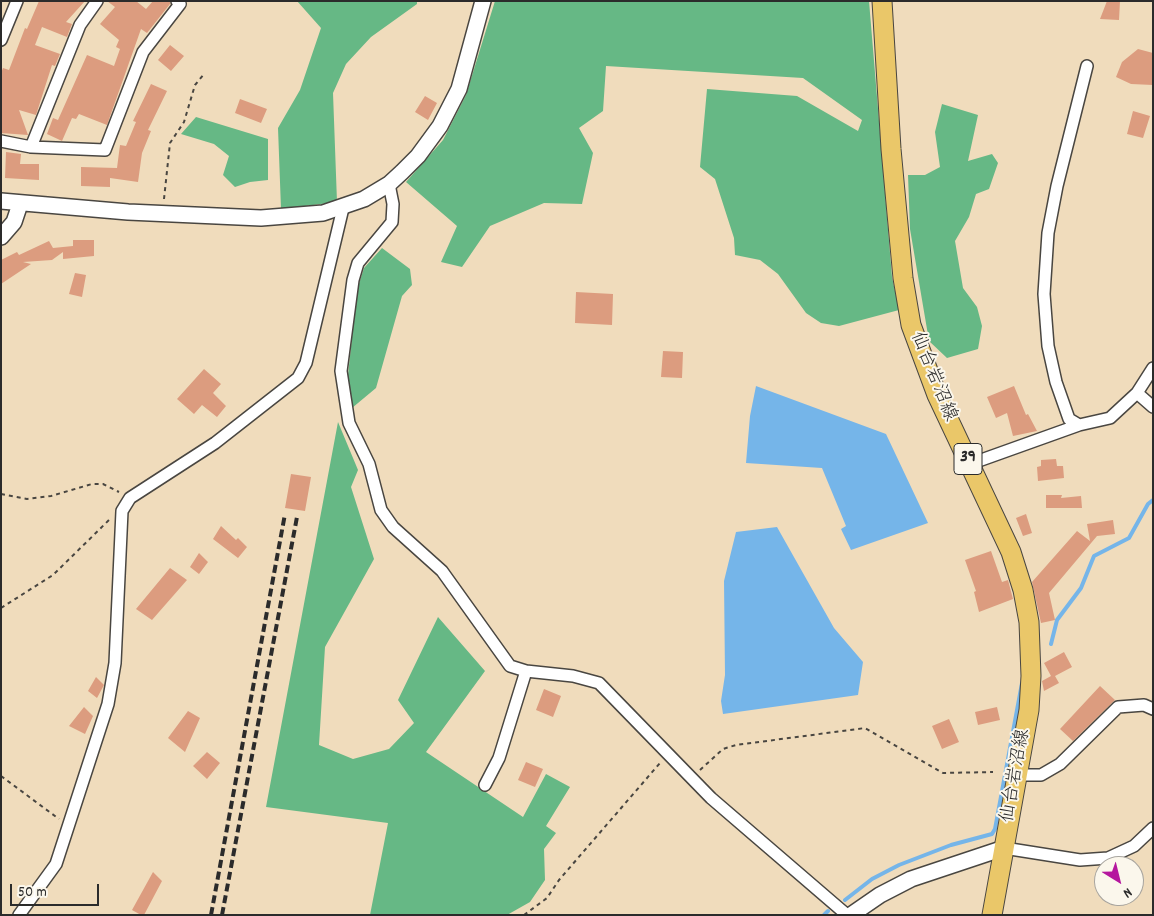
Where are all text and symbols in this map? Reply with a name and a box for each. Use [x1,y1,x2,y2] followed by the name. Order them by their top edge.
[904,329,960,425] street label: 仙台岩沼線
[954,444,982,474] road number: 39
[998,727,1036,825] street label: 仙台岩沼線
[1094,856,1144,906] north arrow
[12,874,101,906] scale bar
[18,882,47,904] text: 50 m
[1119,882,1136,902] text: N

